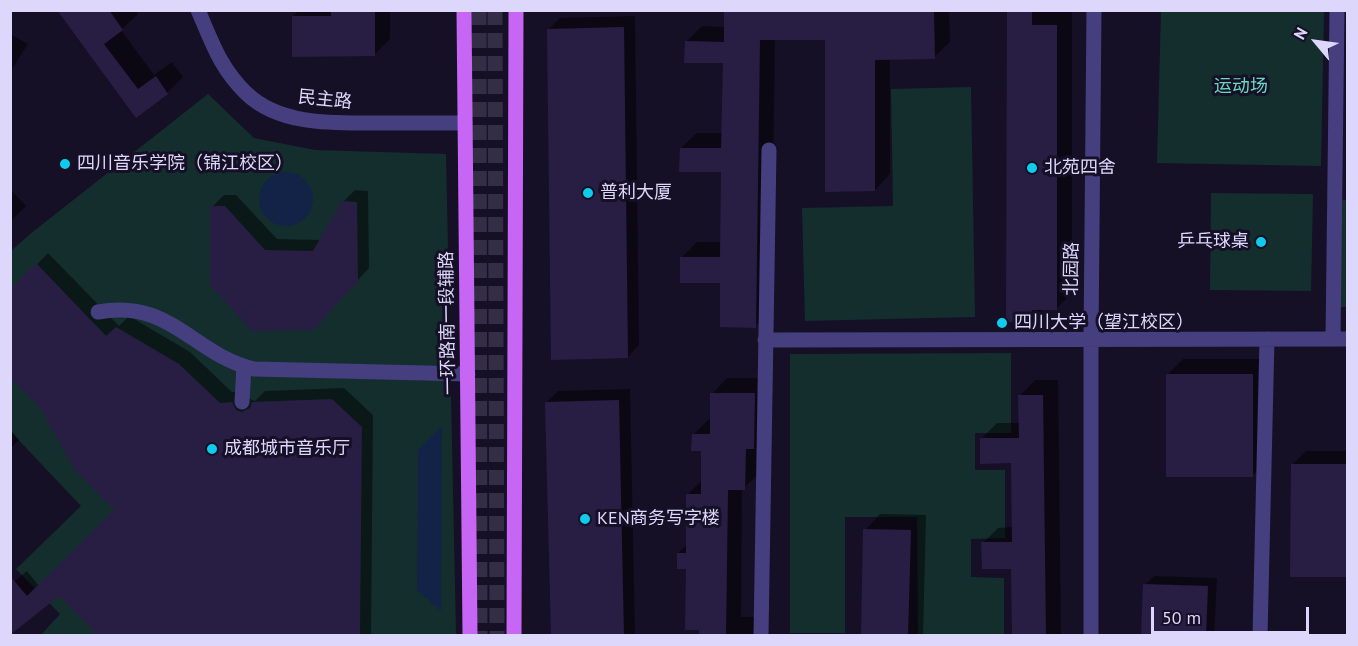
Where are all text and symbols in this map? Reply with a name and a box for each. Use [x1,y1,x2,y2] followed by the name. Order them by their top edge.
[1286,12,1346,72] north arrow
[1289,24,1312,43] text: N
[1214,76,1268,98] park label: 运动场
[297,86,353,114] street label: 民主路
[77,153,293,175] place label: 四川音乐学院（锦江校区）
[58,157,72,171] marker: 四川音乐学院（锦江校区）
[1044,157,1116,179] place label: 北苑四舍
[1025,161,1039,175] marker: 北苑四舍
[600,182,672,204] place label: 普利大厦
[581,186,595,200] marker: 普利大厦
[1177,231,1249,253] place label: 乒乓球桌
[1254,235,1268,249] marker: 乒乓球桌
[1061,242,1083,296] street label: 北园路
[436,251,460,395] street label: 一环路南一段辅路
[1014,312,1194,334] place label: 四川大学（望江校区）
[995,316,1009,330] marker: 四川大学（望江校区）
[224,438,350,460] place label: 成都城市音乐厅
[205,442,219,456] marker: 成都城市音乐厅
[597,508,720,530] place label: KEN商务写字楼
[578,512,592,526] marker: KEN商务写字楼
[1154,595,1312,633] scale bar
[1162,606,1201,629] text: 50 m

